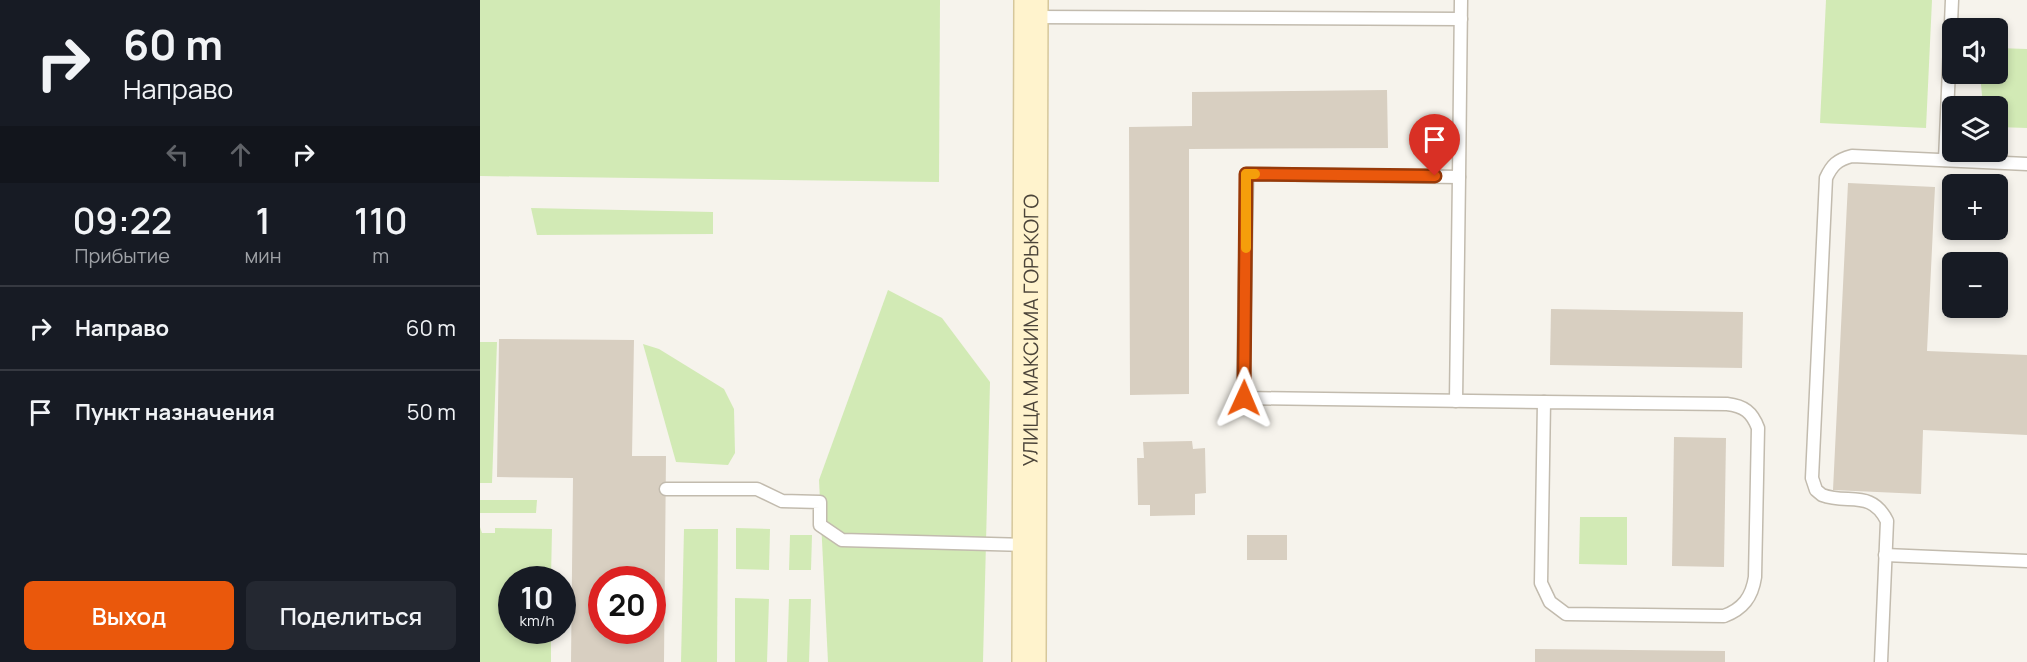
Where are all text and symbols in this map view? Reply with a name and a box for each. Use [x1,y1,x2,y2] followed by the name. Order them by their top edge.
[123,15,223,73] text: 60 m
[1942,18,2008,318] map controls
[1942,18,2008,84] button: sound
[24,24,102,102] icon: right
[123,70,233,107] text: Направо
[1942,96,2008,162] button: layers
[1409,114,1460,176] pin
[1418,123,1451,156] icon: arrive
[161,138,194,171] icon: left
[224,138,257,171] icon: ahead
[287,138,320,171] icon: right
[1942,174,2008,240] button: +
[1016,194,1044,466] street label: УЛИЦА МАКСИМА ГОРЬКОГО
[72,196,172,245] text: 09:22
[255,196,271,245] text: 1
[354,196,408,245] text: 110
[75,242,170,269] text: Прибытие
[245,242,282,269] text: мин
[372,242,389,269] text: m
[1942,252,2008,318] button: −
[24,312,57,345] icon: right
[75,313,169,343] text: Направо
[406,313,456,343] text: 60 m
[1212,366,1276,430] position arrow
[24,396,57,429] icon: arrive
[75,397,275,427] text: Пункт назначения
[407,397,456,427] text: 50 m
[588,566,666,644] speed limit sign: 20
[521,577,553,618] text: 10
[24,581,234,650] button: Выход
[246,581,456,650] button: Поделиться
[520,610,554,631] text: km/h

